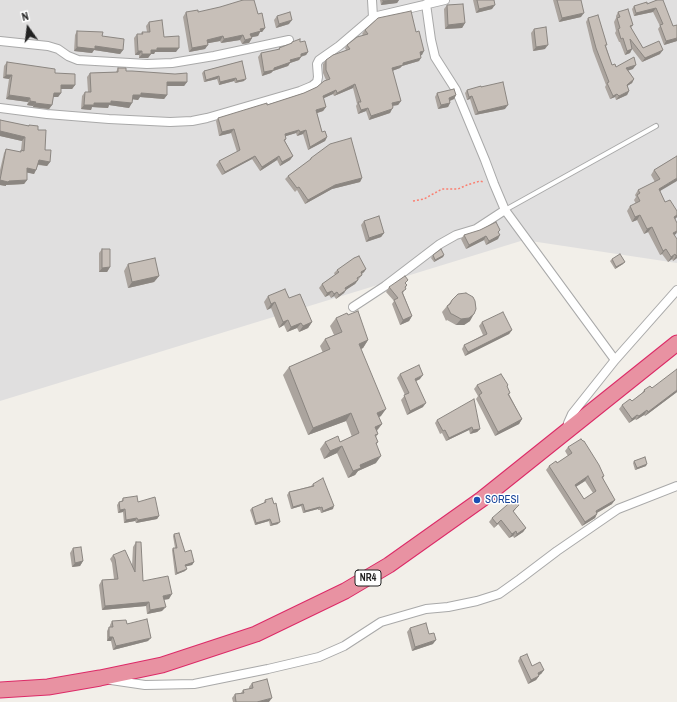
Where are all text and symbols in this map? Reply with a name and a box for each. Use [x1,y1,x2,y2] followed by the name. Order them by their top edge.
[8,8,48,48] north arrow
[20,9,30,24] text: N
[485,493,519,507] place label: SORESI
[472,495,482,505] marker: SORESI
[355,570,381,586] road number: NR4

